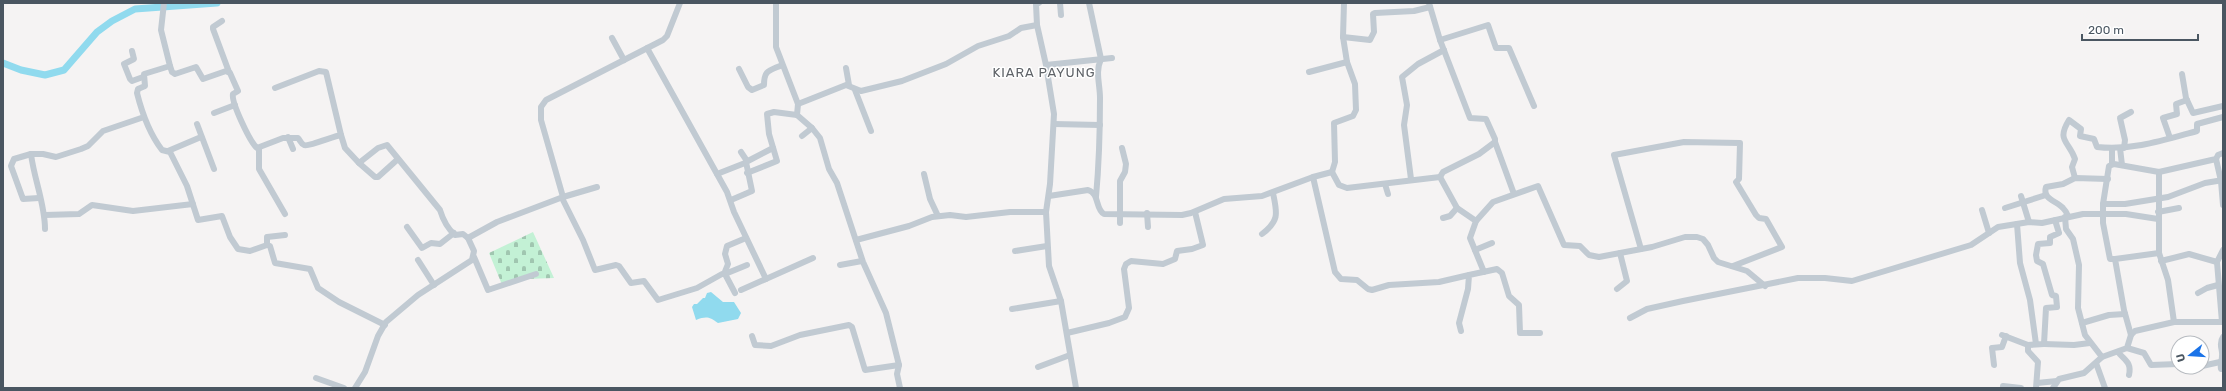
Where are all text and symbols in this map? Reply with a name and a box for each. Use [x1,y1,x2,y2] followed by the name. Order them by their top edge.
[2082,16,2198,42] scale bar
[2088,23,2124,37] text: 200 m
[992,65,1096,80] district label: KIARA PAYUNG
[2170,335,2210,375] north arrow
[2174,352,2188,363] text: U

